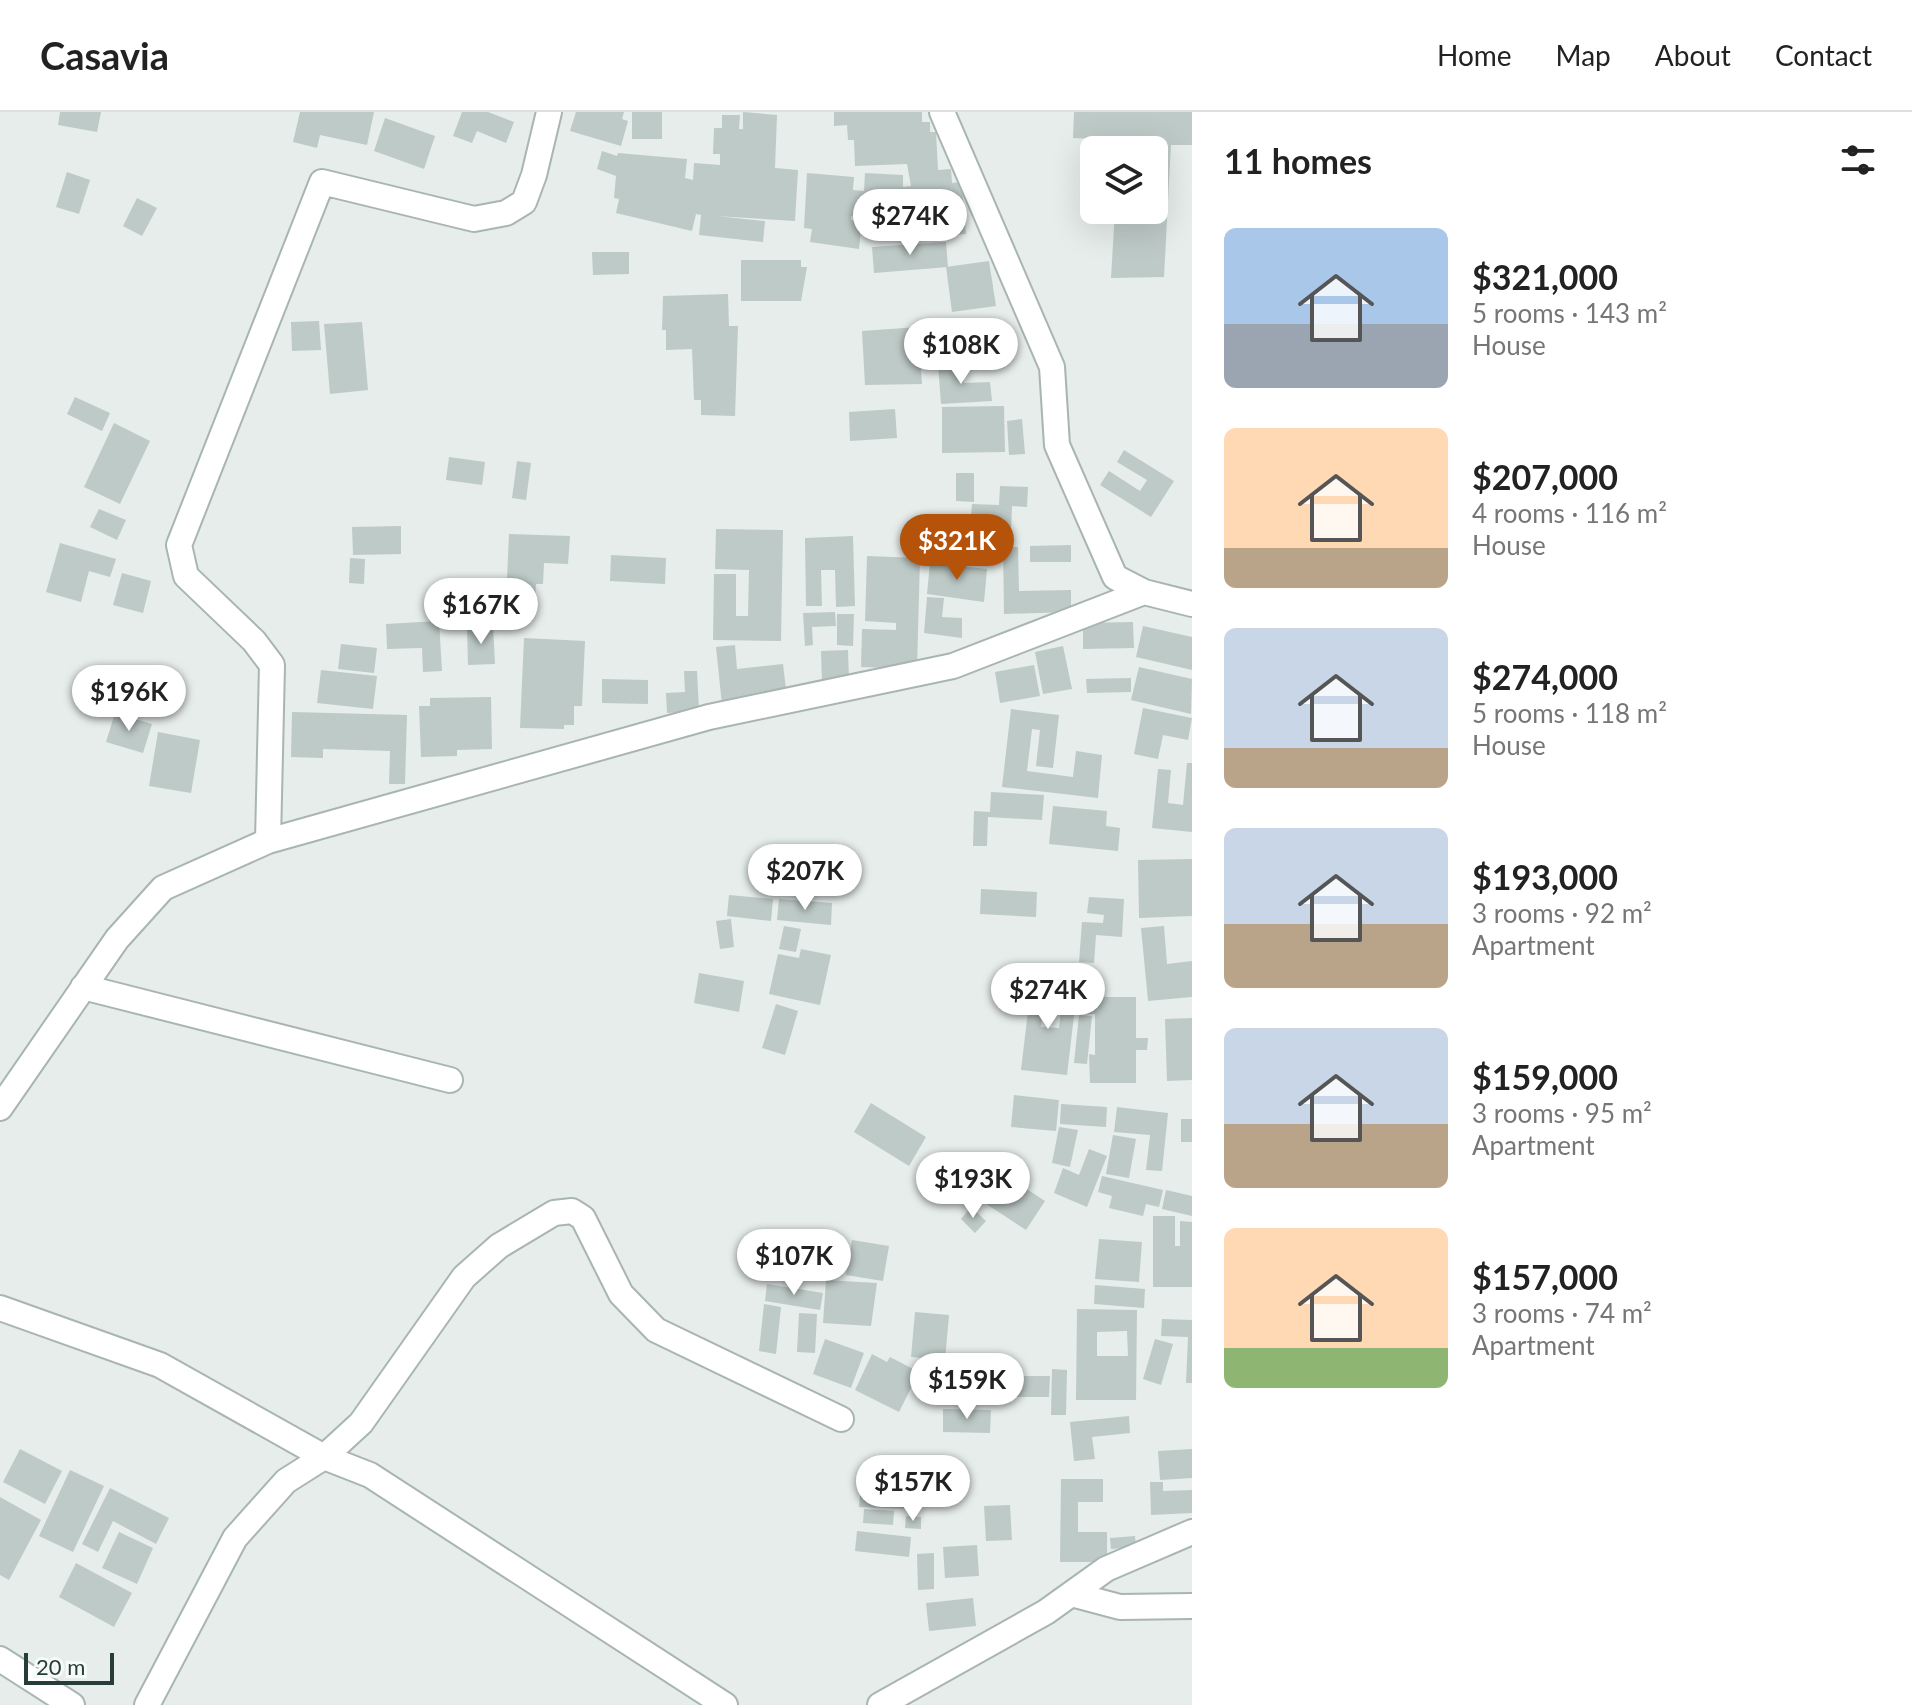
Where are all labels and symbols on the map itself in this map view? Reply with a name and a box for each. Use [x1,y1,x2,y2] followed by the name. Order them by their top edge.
[854,189,966,257] pin: $274K
[905,318,1017,386] pin: $108K
[901,514,1013,582] pin: $321K
[425,578,537,646] pin: $167K
[73,665,185,733] pin: $196K
[749,844,861,912] pin: $207K
[992,963,1104,1031] pin: $274K
[917,1152,1029,1220] pin: $193K
[738,1229,850,1297] pin: $107K
[911,1353,1023,1421] pin: $159K
[857,1455,969,1523] pin: $157K
[24,1649,114,1685] scale bar

